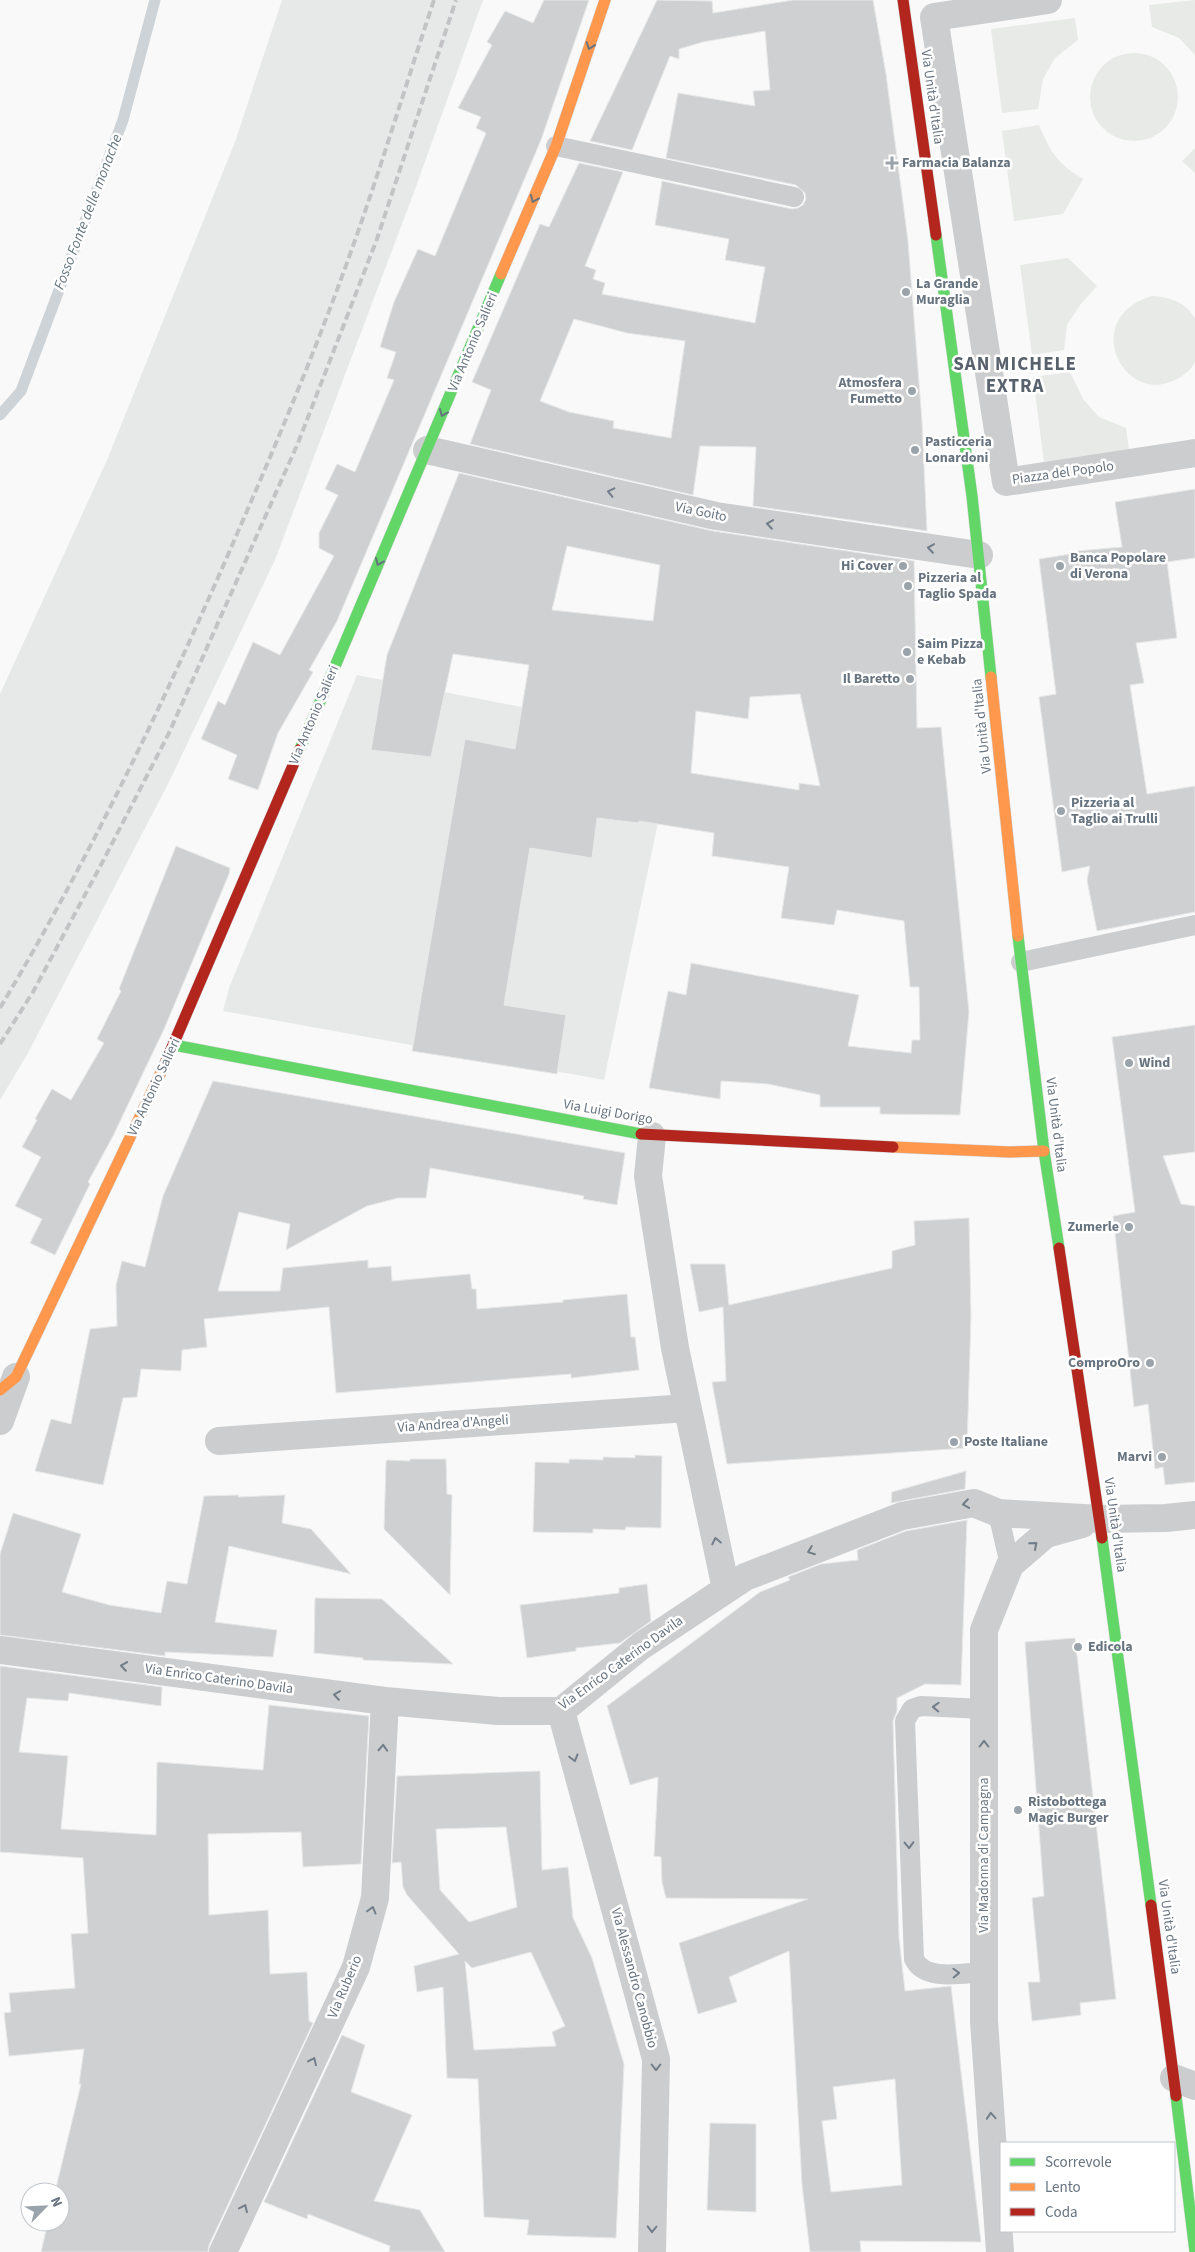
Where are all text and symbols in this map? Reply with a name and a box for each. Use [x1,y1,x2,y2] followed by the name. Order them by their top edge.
[585,41,595,50] one-way arrow
[915,48,949,146] street label: Via Unità d'Italia
[49,131,127,293] water label: Fosso Fonte delle monache
[902,153,1011,173] place label: Farmacia Balanza
[886,157,898,169] marker: Farmacia Balanza
[529,194,540,203] one-way arrow
[916,274,978,310] place label: La Grande Muraglia
[900,286,912,298] marker: La Grande Muraglia
[443,289,503,395] street label: Via Antonio Salieri
[953,351,1077,400] district label: SAN MICHELE EXTRA
[838,373,902,409] place label: Atmosfera Fumetto
[906,385,918,397] marker: Atmosfera Fumetto
[438,408,449,417] one-way arrow
[925,432,992,468] place label: Pasticceria Lonardoni
[909,444,921,456] marker: Pasticceria Lonardoni
[1011,456,1115,490] street label: Piazza del Popolo
[607,487,616,498] one-way arrow
[673,497,729,527] street label: Via Goito
[766,520,775,530] one-way arrow
[927,543,935,554] one-way arrow
[1070,548,1166,584] place label: Banca Popolare di Verona
[841,556,893,576] place label: Hi Cover
[375,557,386,566] one-way arrow
[897,560,909,572] marker: Hi Cover
[1054,560,1066,572] marker: Banca Popolare di Verona
[918,568,997,604] place label: Pizzeria al Taglio Spada
[902,580,914,592] marker: Pizzeria al Taglio Spada
[917,634,983,670] place label: Saim Pizza e Kebab
[901,646,913,658] marker: Saim Pizza e Kebab
[284,662,344,768] street label: Via Antonio Salieri
[843,669,900,689] place label: Il Baretto
[904,673,916,685] marker: Il Baretto
[967,677,997,775] street label: Via Unità d'Italia
[1071,793,1158,829] place label: Pizzeria al Taglio ai Trulli
[1055,805,1067,817] marker: Pizzeria al Taglio ai Trulli
[122,1035,186,1139] street label: Via Antonio Salieri
[1139,1053,1170,1073] place label: Wind
[1123,1057,1135,1069] marker: Wind
[1040,1076,1072,1174] street label: Via Unità d'Italia
[562,1094,654,1130] street label: Via Luigi Dorigo
[1068,1217,1119,1237] place label: Zumerle
[1123,1221,1135,1233] marker: Zumerle
[1068,1353,1140,1373] place label: ComproOro
[1144,1357,1156,1369] marker: ComproOro
[397,1410,509,1438] street label: Via Andrea d'Angeli
[964,1432,1048,1452] place label: Poste Italiane
[948,1436,960,1448] marker: Poste Italiane
[1117,1447,1152,1467] place label: Marvi
[1156,1451,1168,1463] marker: Marvi
[1098,1476,1132,1574] street label: Via Unità d'Italia
[962,1499,971,1509] one-way arrow
[711,1537,721,1546] one-way arrow
[1028,1541,1037,1550] one-way arrow
[807,1545,816,1555] one-way arrow
[555,1611,687,1715] street label: Via Enrico Caterino Davila
[1088,1637,1133,1657] place label: Edicola
[1072,1641,1084,1653] marker: Edicola
[144,1659,294,1699] street label: Via Enrico Caterino Davila
[119,1662,128,1672] one-way arrow
[332,1690,340,1701] one-way arrow
[931,1702,939,1712] one-way arrow
[979,1740,989,1748] one-way arrow
[377,1744,388,1752] one-way arrow
[568,1754,579,1762] one-way arrow
[974,1777,994,1933] street label: Via Madonna di Campagna
[1028,1792,1109,1828] place label: Ristobottega Magic Burger
[1012,1804,1024,1816] marker: Ristobottega Magic Burger
[904,1841,914,1849] one-way arrow
[1152,1878,1186,1976] street label: Via Unità d'Italia
[606,1905,662,2051] street label: Via Alessandro Canobbio
[366,1906,376,1914] one-way arrow
[323,1952,367,2022] street label: Via Ruberio
[952,1967,960,1978] one-way arrow
[306,2057,317,2066] one-way arrow
[651,2064,661,2071] one-way arrow
[985,2112,996,2120] one-way arrow
[1000,2142,1175,2232] legend
[1045,2152,1112,2173] text: Scorrevole
[1045,2177,1081,2198] text: Lento
[20,2182,70,2232] north arrow
[45,2194,67,2210] text: N
[1045,2202,1078,2223] text: Coda
[237,2204,248,2213] one-way arrow
[647,2226,658,2234] one-way arrow

